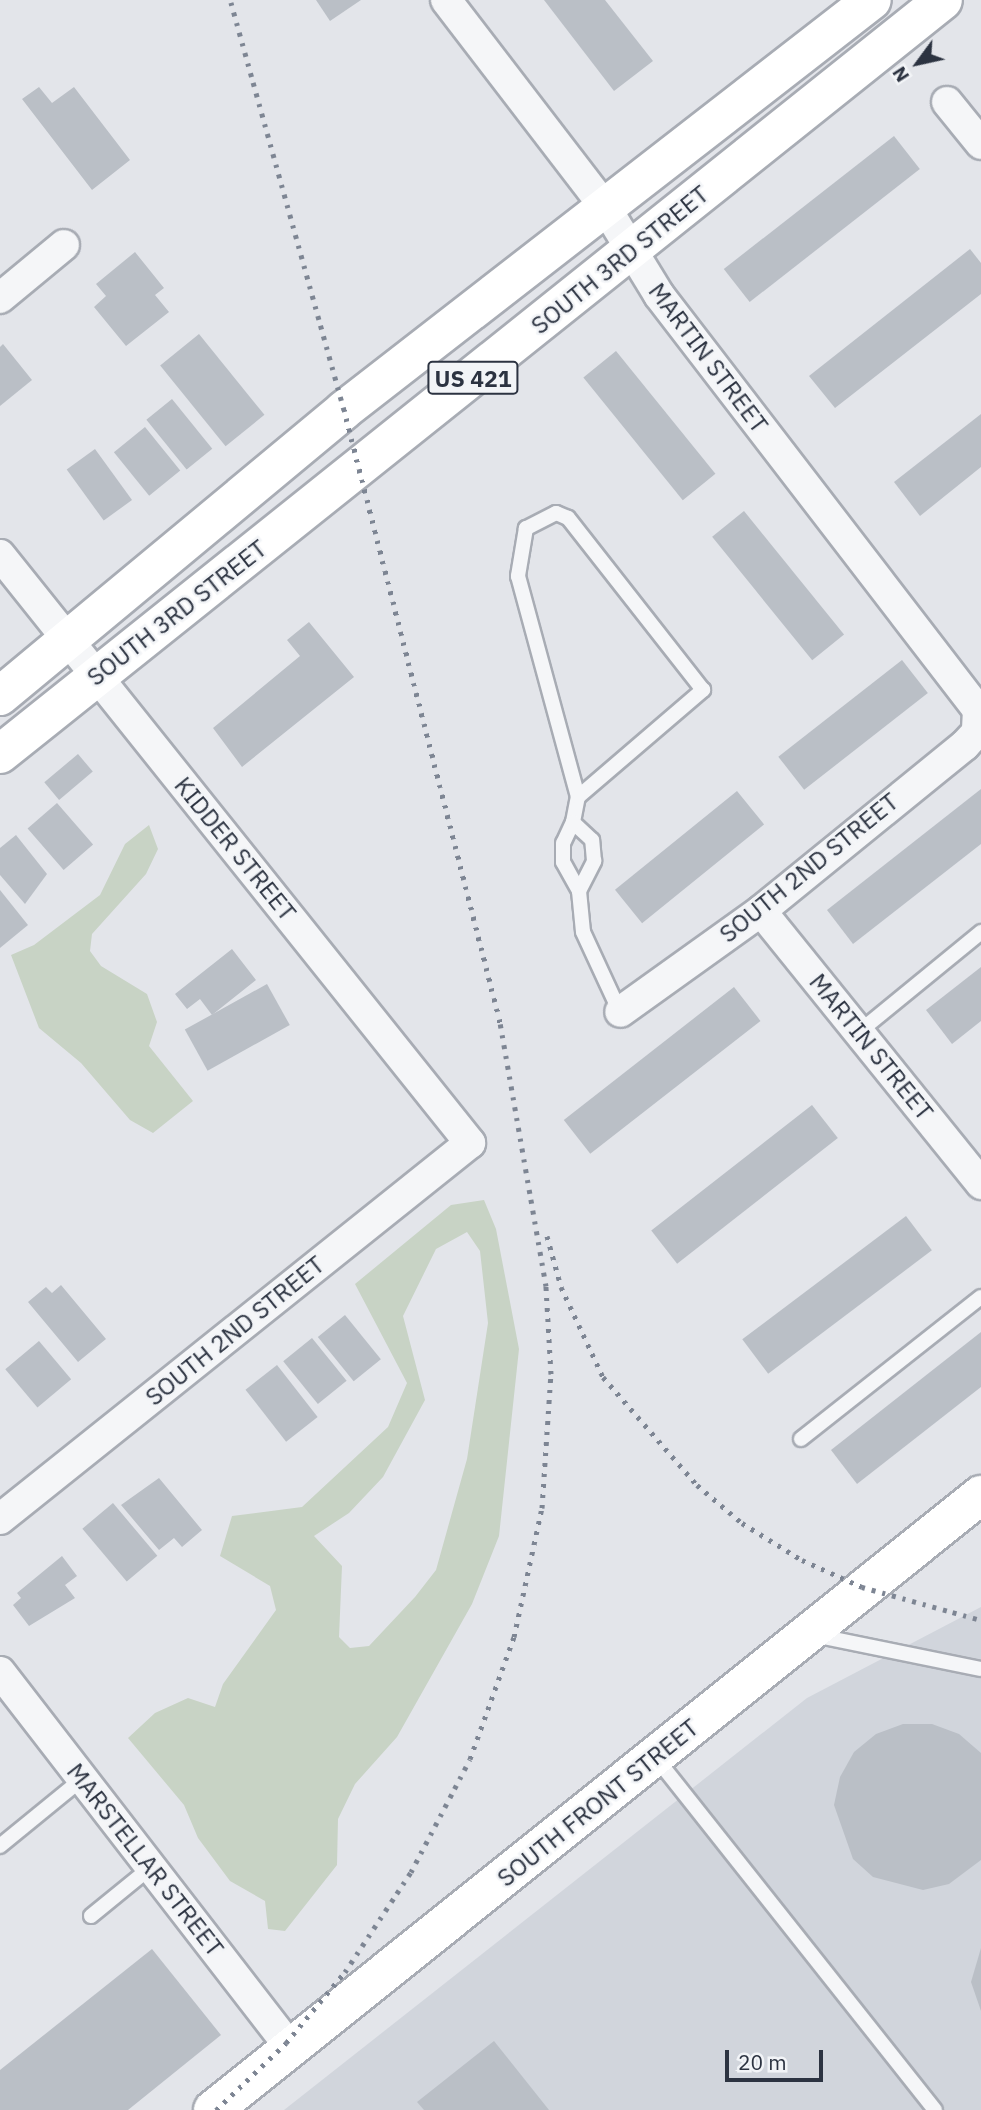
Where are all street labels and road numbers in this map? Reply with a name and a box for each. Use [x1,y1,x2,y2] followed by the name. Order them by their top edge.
[526,180,714,340] street label: SOUTH 3RD STREET
[642,278,774,438] street label: MARTIN STREET
[426,358,520,398] road number: US 421
[82,534,272,692] street label: SOUTH 3RD STREET
[168,771,302,927] street label: KIDDER STREET
[714,787,904,949] street label: SOUTH 2ND STREET
[803,968,939,1126] street label: MARTIN STREET
[140,1250,330,1412] street label: SOUTH 2ND STREET
[492,1713,704,1893] street label: SOUTH FRONT STREET
[61,1758,229,1962] street label: MARSTELLAR STREET

